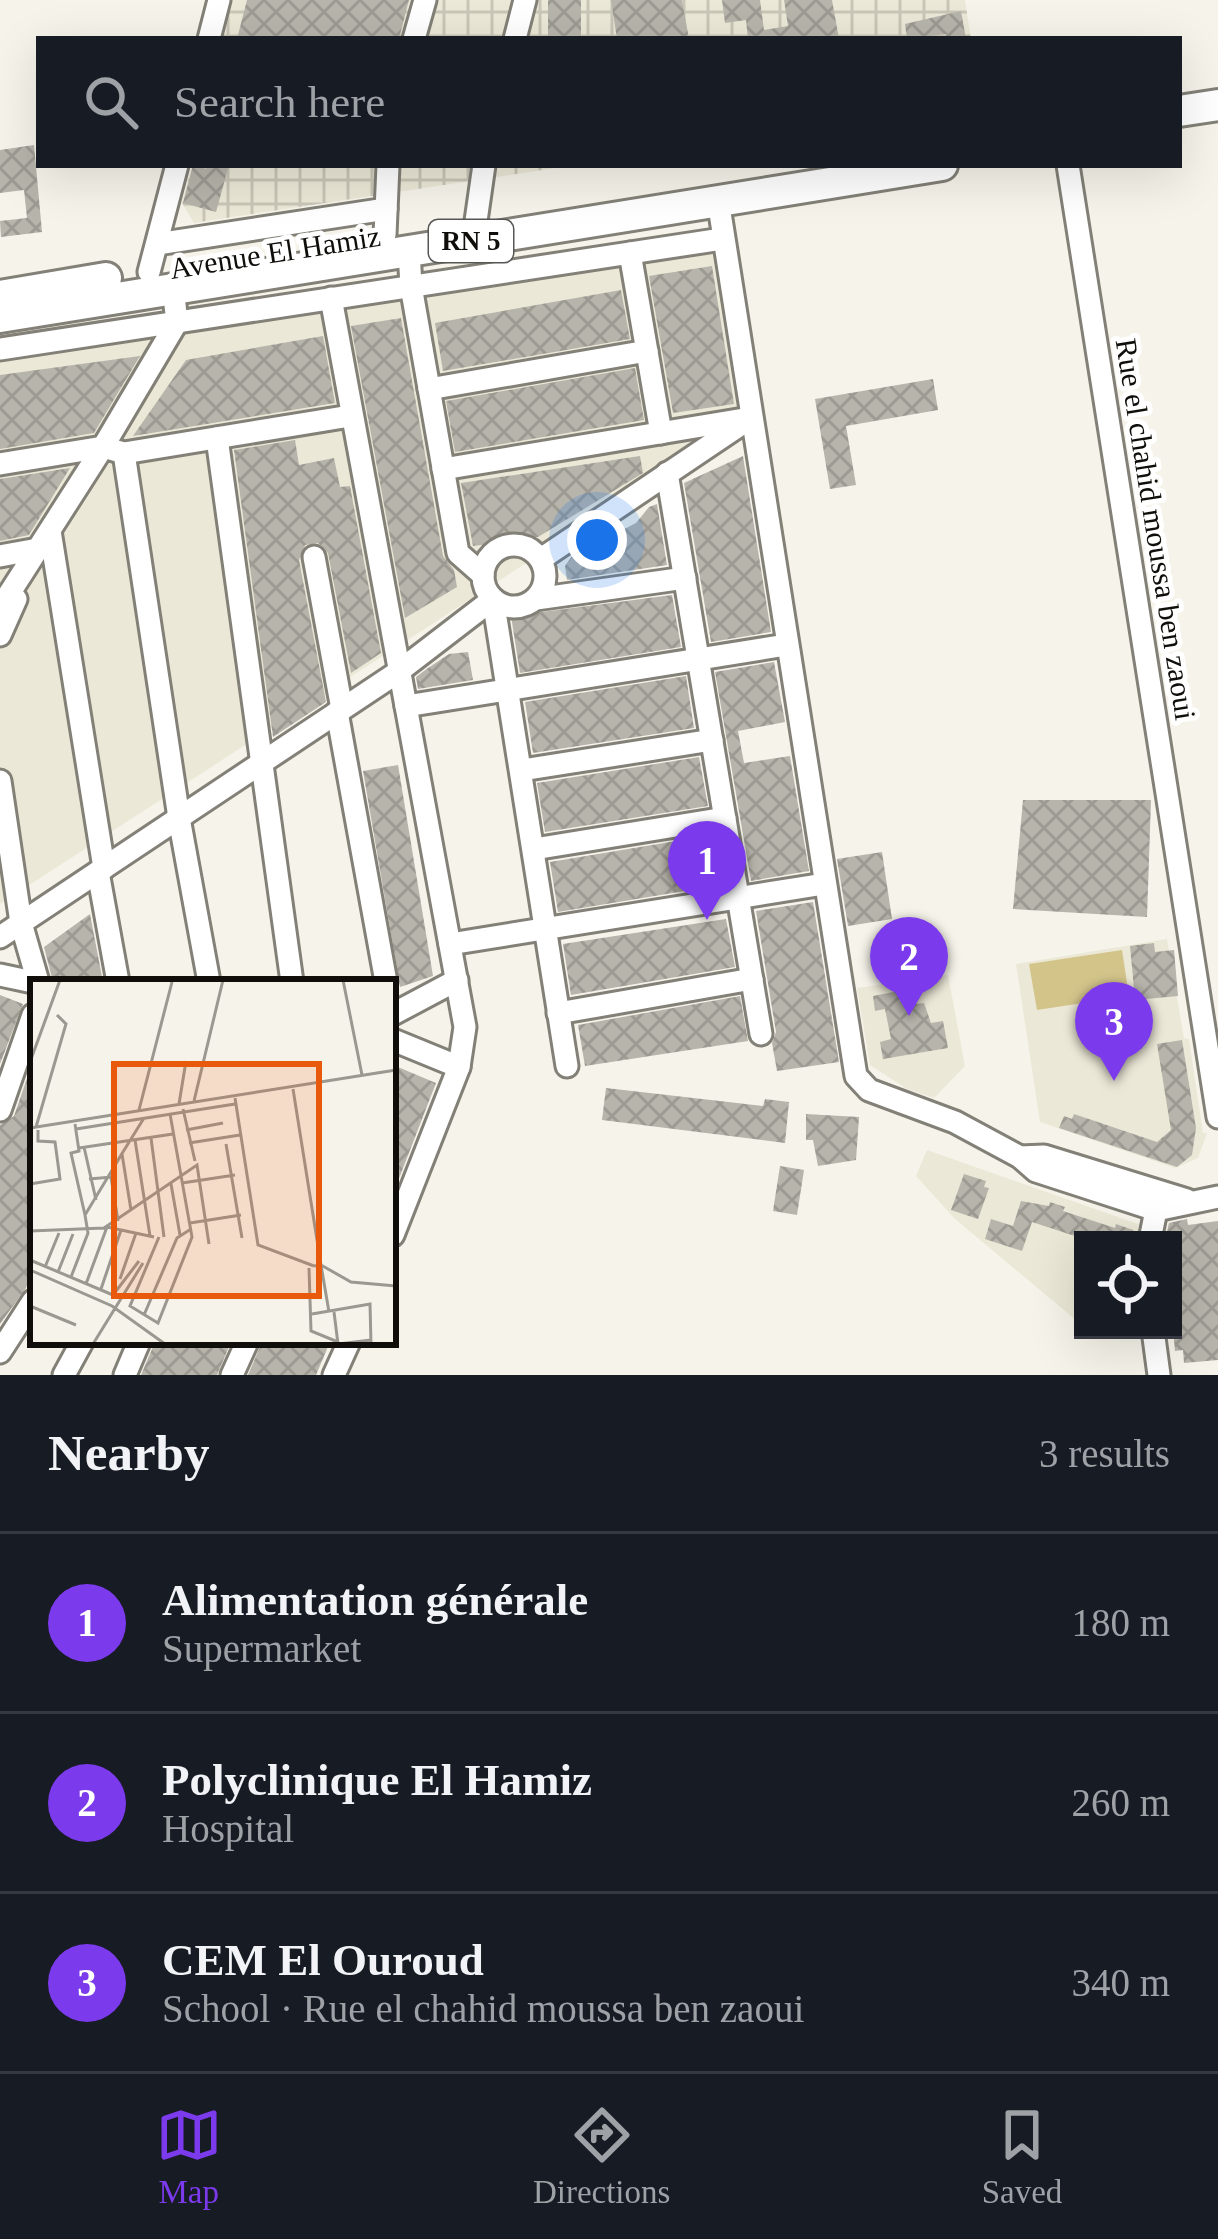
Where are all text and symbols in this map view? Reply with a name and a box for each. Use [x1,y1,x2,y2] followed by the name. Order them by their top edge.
[36,36,1182,168] search box
[78,69,144,135] icon: search
[174,77,385,127] text: Search here
[167,219,383,285] street label: Avenue El Hamiz
[429,220,513,262] road number: RN 5
[1110,336,1202,722] street label: Rue el chahid moussa ben zaoui
[567,510,627,570] your location
[668,821,746,920] pin: 1
[870,917,948,1016] pin: 2
[30,979,396,1345] inset map
[1075,982,1153,1081] pin: 3
[1074,1231,1182,1339] map controls
[1074,1231,1182,1339] button: locate
[48,1425,209,1481] text: Nearby
[1039,1432,1170,1475] text: 3 results
[162,1575,588,1625] text: Alimentation générale
[77,1601,97,1644] text: 1
[1071,1601,1170,1644] text: 180 m
[162,1627,361,1670] text: Supermarket
[162,1755,592,1805] text: Polyclinique El Hamiz
[77,1781,97,1824] text: 2
[1071,1781,1170,1824] text: 260 m
[162,1807,294,1850] text: Hospital
[162,1935,484,1985] text: CEM El Ouroud
[77,1961,97,2004] text: 3
[1071,1961,1170,2004] text: 340 m
[162,1987,804,2030] text: School · Rue el chahid moussa ben zaoui
[156,2102,222,2211] tab: Map
[533,2102,670,2211] tab: Directions
[982,2102,1062,2211] tab: Saved

